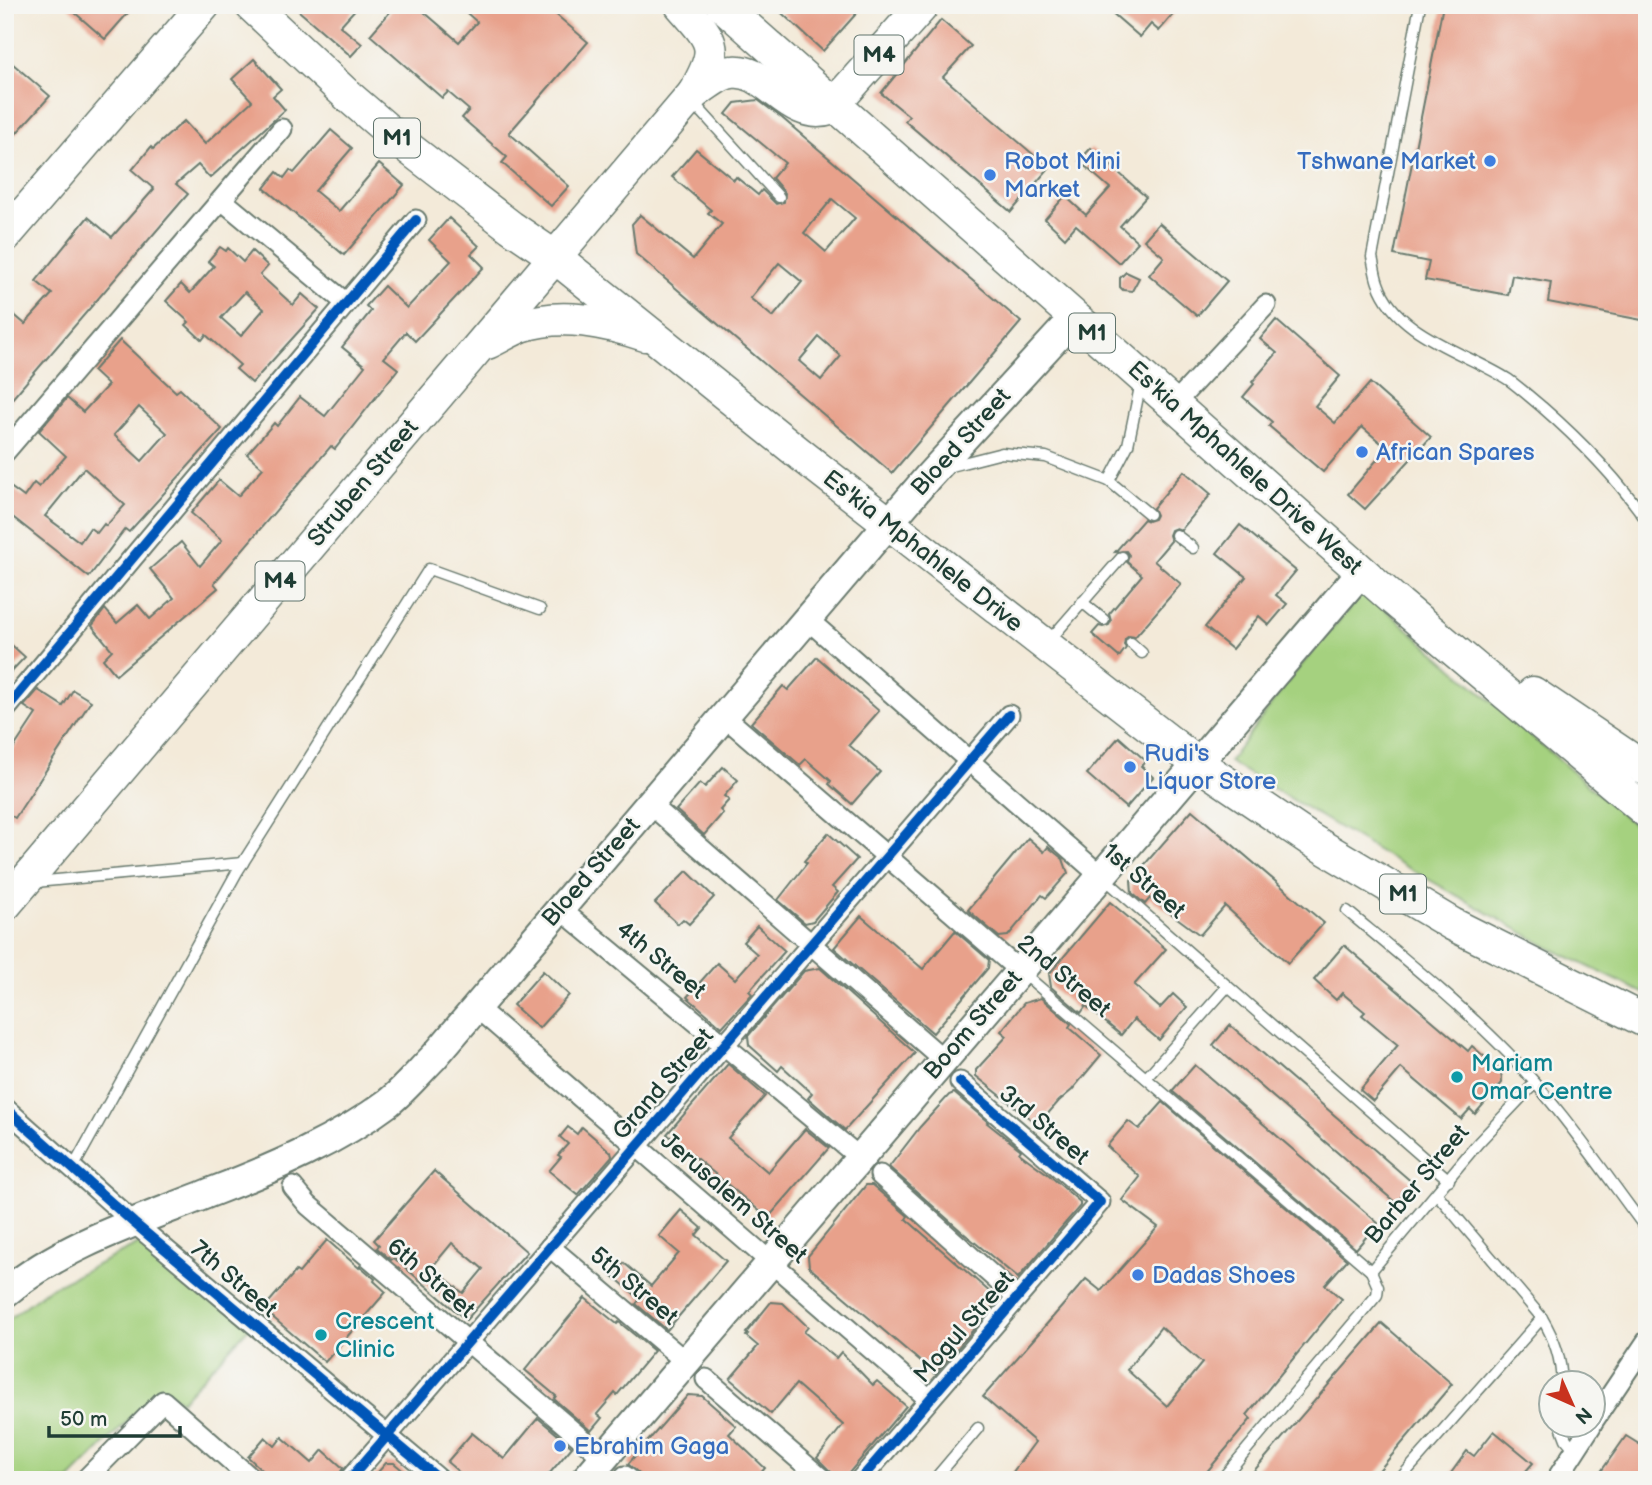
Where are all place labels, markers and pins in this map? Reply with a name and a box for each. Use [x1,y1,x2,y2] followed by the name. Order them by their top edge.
[1004,147,1121,204] place label: Robot Mini Market
[1297,147,1477,176] place label: Tshwane Market
[1482,153,1498,169] marker: Tshwane Market
[982,167,998,183] marker: Robot Mini Market
[1376,438,1535,467] place label: African Spares
[1354,444,1370,460] marker: African Spares
[1144,739,1276,796] place label: Rudi's Liquor Store
[1122,759,1138,775] marker: Rudi's Liquor Store
[1471,1049,1612,1106] place label: Mariam Omar Centre
[1449,1069,1465,1085] marker: Mariam Omar Centre
[1152,1261,1296,1290] place label: Dadas Shoes
[1130,1267,1146,1283] marker: Dadas Shoes
[335,1307,435,1364] place label: Crescent Clinic
[313,1327,329,1343] marker: Crescent Clinic
[574,1432,729,1461] place label: Ebrahim Gaga
[552,1438,568,1454] marker: Ebrahim Gaga

